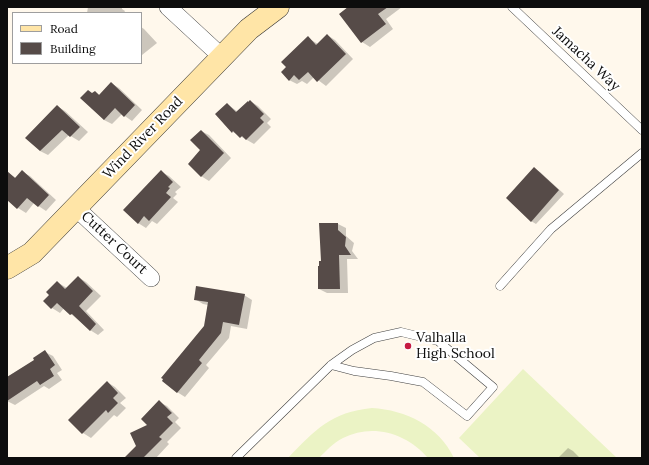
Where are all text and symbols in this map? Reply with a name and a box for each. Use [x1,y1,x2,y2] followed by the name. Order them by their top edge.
[12,12,142,64] legend
[50,21,78,36] text: Road
[549,23,623,95] street label: Jamacha Way
[50,41,96,56] text: Building
[100,93,186,183] street label: Wind River Road
[77,208,151,278] street label: Cutter Court
[416,330,495,362] place label: Valhalla High School
[403,341,413,351] marker: Valhalla High School

